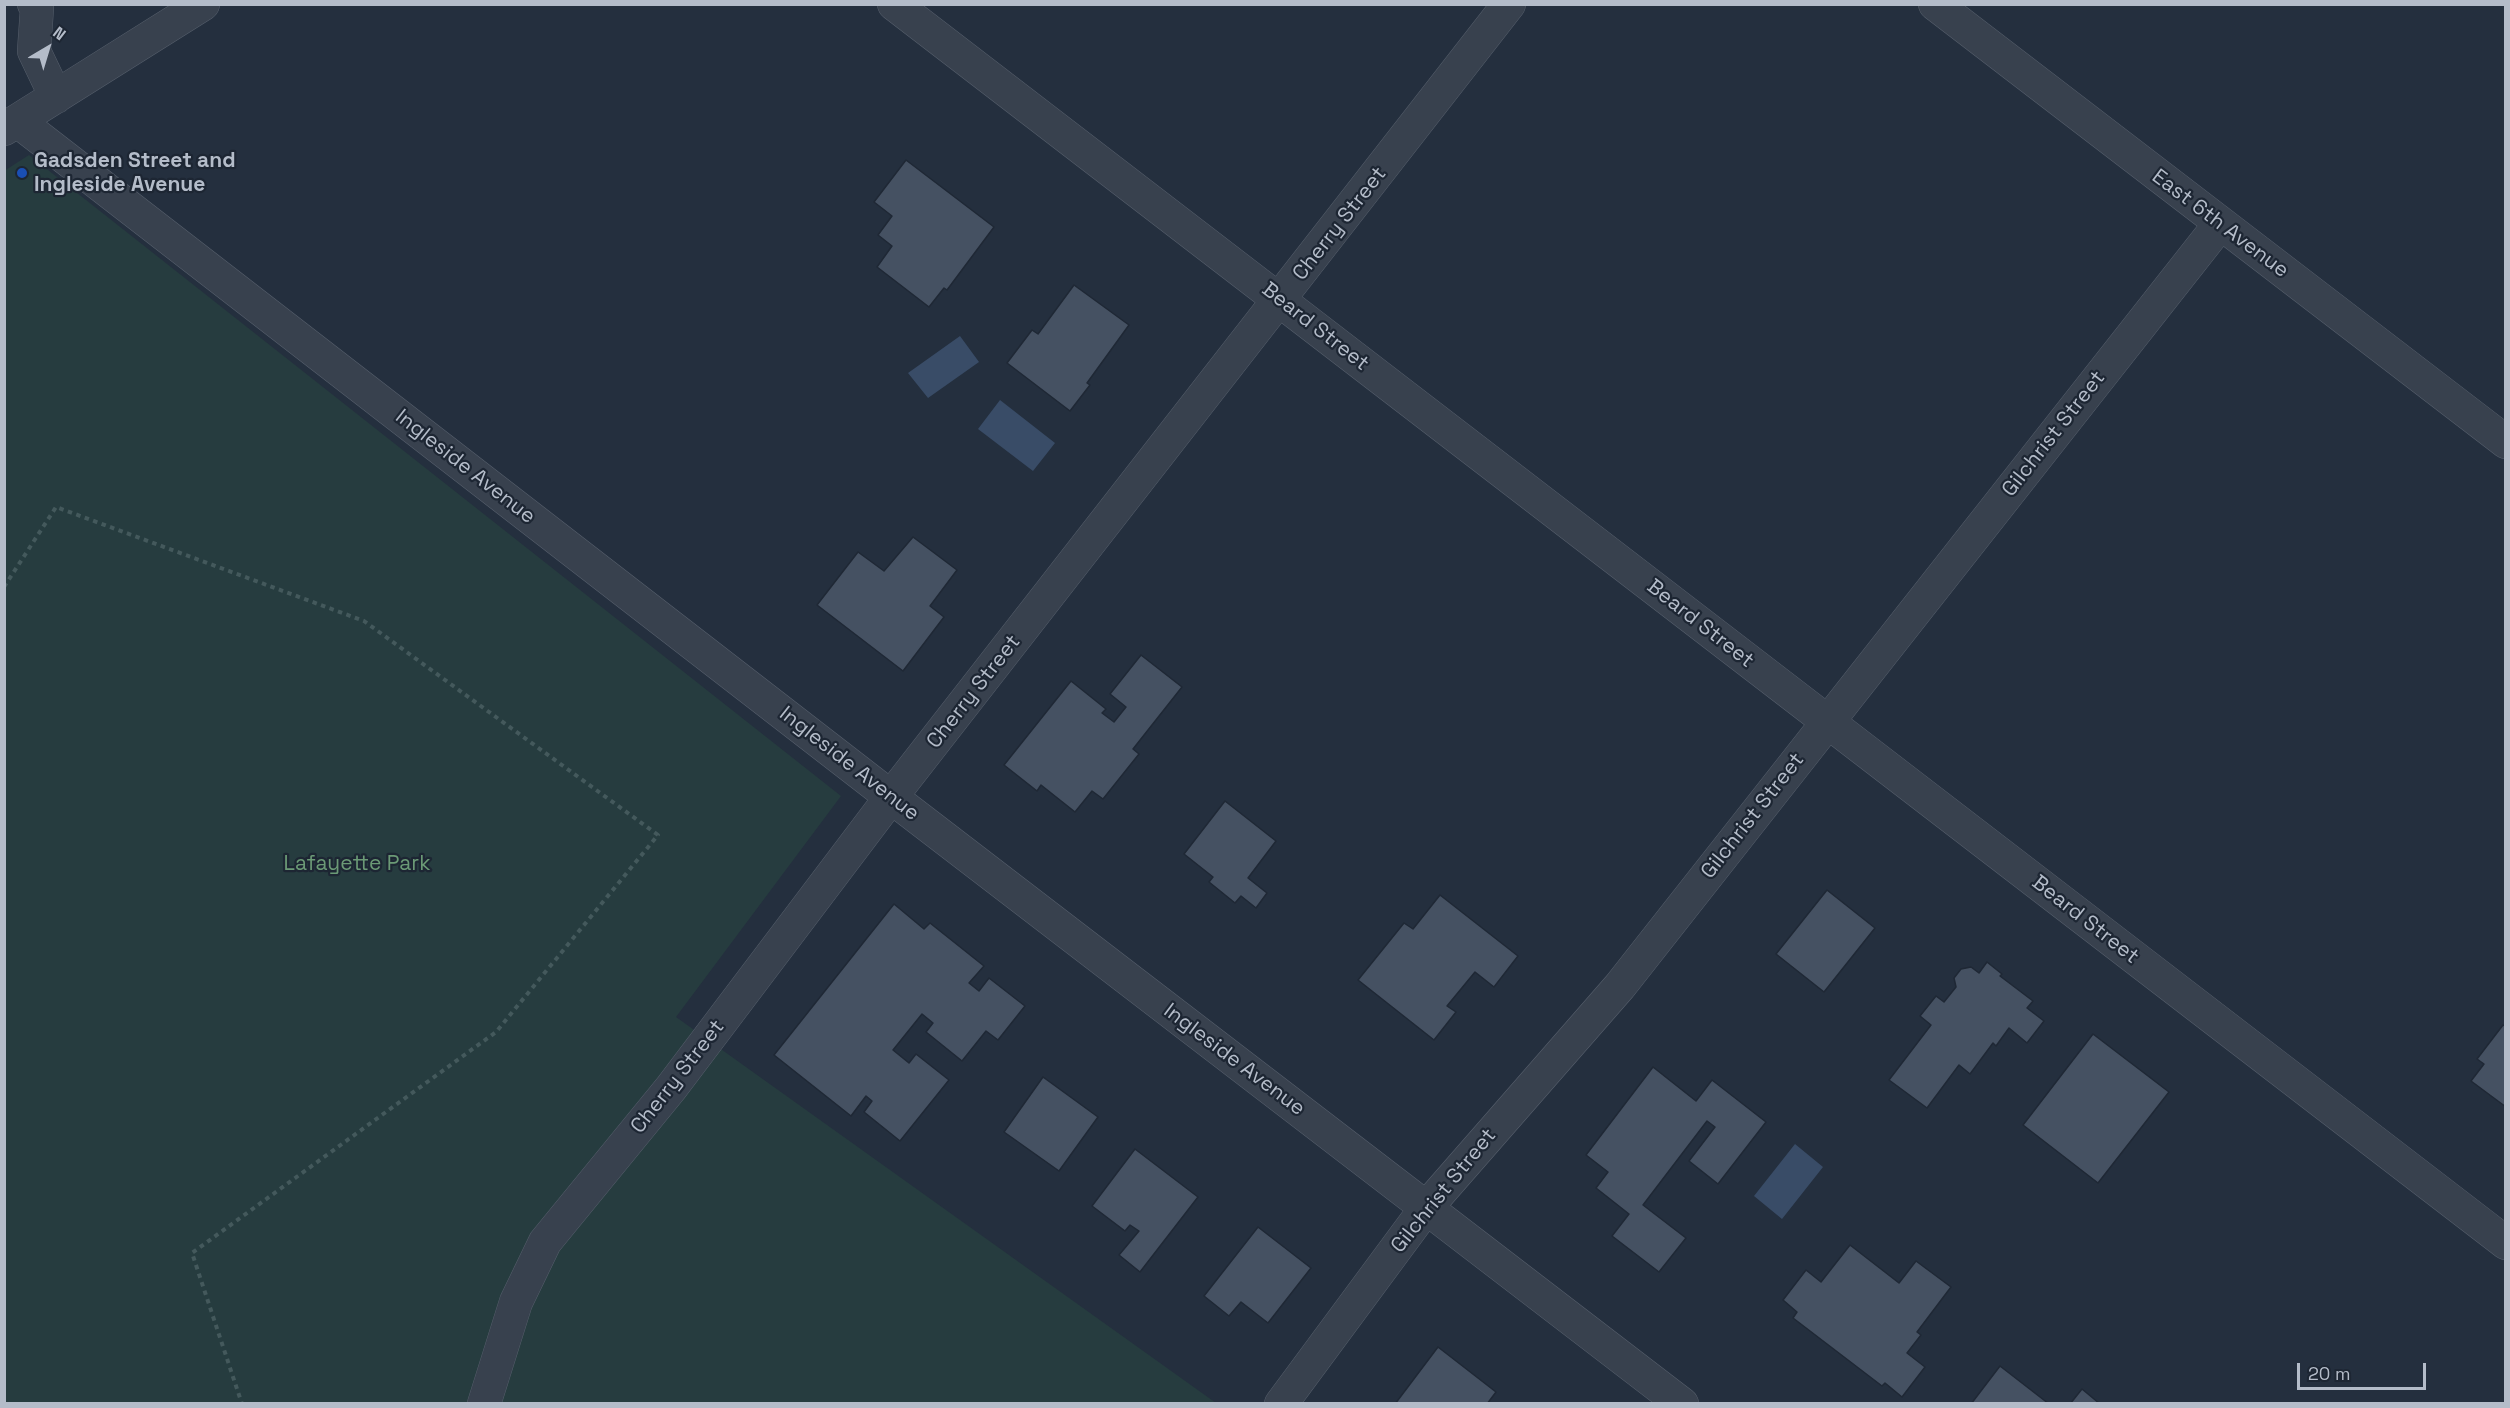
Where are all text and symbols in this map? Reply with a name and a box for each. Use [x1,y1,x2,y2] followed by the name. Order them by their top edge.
[18,18,78,78] north arrow
[49,22,70,45] text: N
[34,148,236,198] place label: Gadsden Street and Ingleside Avenue
[1288,162,1392,286] street label: Cherry Street
[2147,164,2293,284] street label: East 6th Avenue
[15,166,29,180] marker: Gadsden Street and Ingleside Avenue
[1256,277,1374,377] street label: Beard Street
[1997,366,2111,502] street label: Gilchrist Street
[390,404,540,530] street label: Ingleside Avenue
[1641,574,1759,674] street label: Beard Street
[922,630,1026,754] street label: Cherry Street
[774,701,924,827] street label: Ingleside Avenue
[1696,748,1810,884] street label: Gilchrist Street
[284,851,430,877] park label: Lafayette Park
[2026,870,2144,970] street label: Beard Street
[1158,999,1310,1121] street label: Ingleside Avenue
[626,1015,730,1139] street label: Cherry Street
[1386,1124,1502,1258] street label: Gilchrist Street
[2300,1351,2429,1389] scale bar
[2308,1362,2351,1385] text: 20 m

